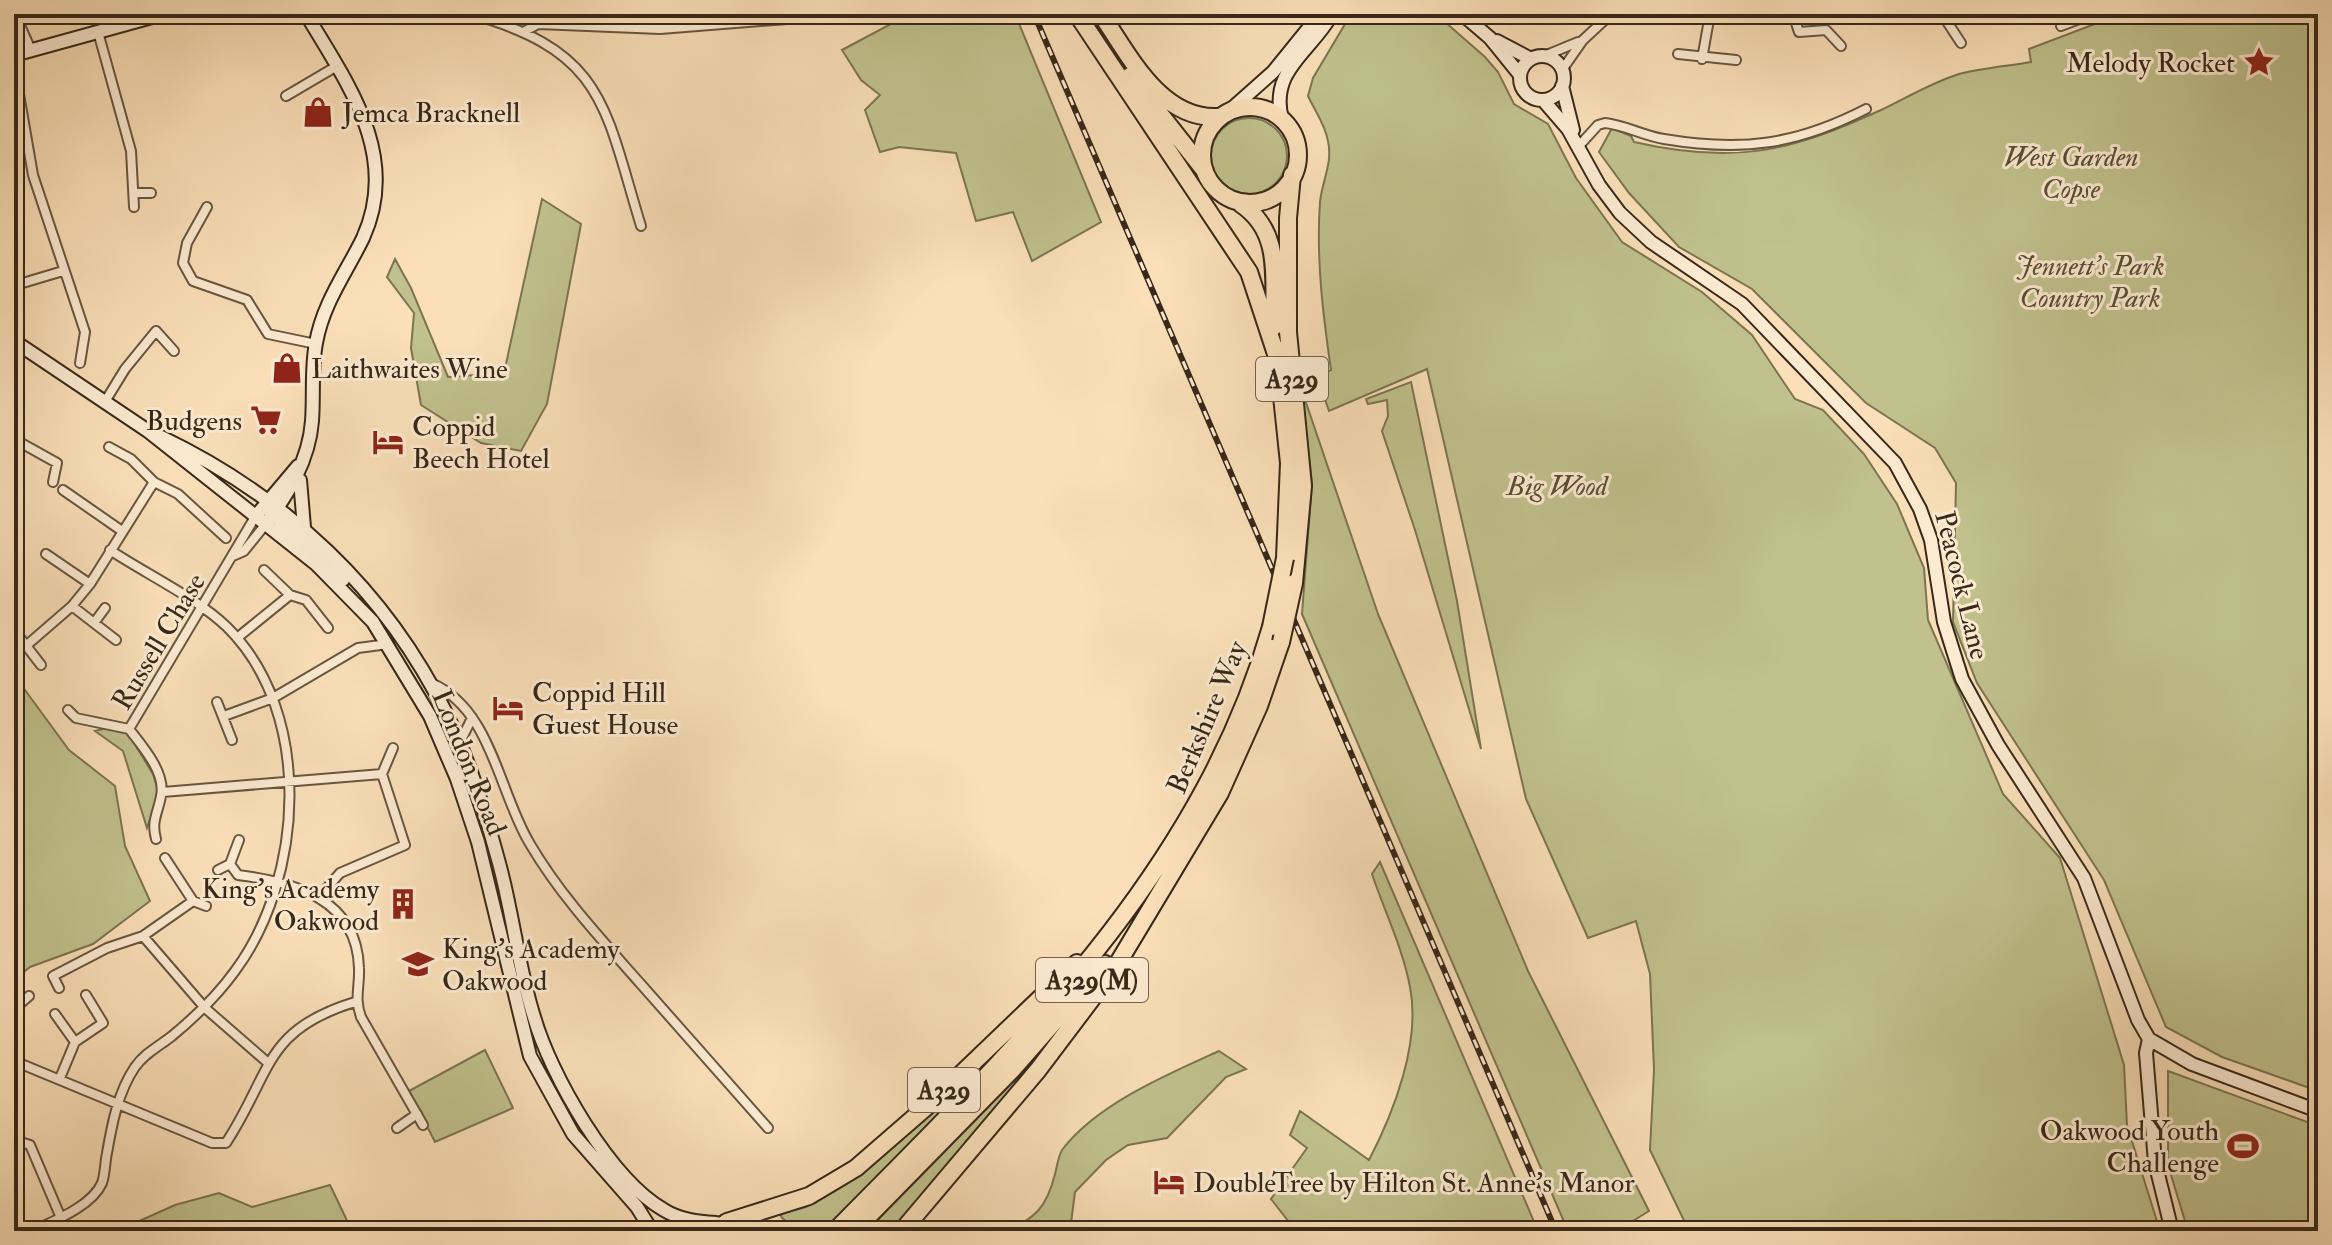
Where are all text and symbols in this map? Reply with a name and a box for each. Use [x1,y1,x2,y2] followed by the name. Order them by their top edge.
[2242,45,2276,79] place icon: Melody Rocket
[2066,46,2235,81] place label: Melody Rocket
[301,95,335,129] shop icon: Jemca Bracknell
[341,96,520,131] place label: Jemca Bracknell
[2003,140,2139,207] park label: West Garden Copse
[2015,249,2165,316] park label: Jennett's Park Country Park
[270,351,304,385] shop icon: Laithwaites Wine
[311,352,508,387] place label: Laithwaites Wine
[1256,357,1328,401] road number: A329
[249,403,283,437] supermarket icon: Budgens
[146,404,242,439] place label: Budgens
[412,410,550,477] place label: Coppid Beech Hotel
[371,425,405,459] hotel icon: Coppid Beech Hotel
[1505,469,1610,504] park label: Big Wood
[1926,507,1997,664] street label: Peacock Lane
[105,567,214,717] street label: Russell Chase
[1159,635,1256,799] street label: Berkshire Way
[532,676,678,743] place label: Coppid Hill Guest House
[423,684,514,841] street label: London Road
[491,691,525,725] hotel icon: Coppid Hill Guest House
[201,872,380,939] place label: King’s Academy Oakwood
[386,887,420,921] building icon: King’s Academy Oakwood
[442,932,620,999] place label: King's Academy Oakwood
[401,947,435,981] school or university icon: King's Academy Oakwood
[1036,958,1148,1002] road number: A329(M)
[908,1068,980,1112] road number: A329
[2040,1114,2219,1181] place label: Oakwood Youth Challenge
[2226,1129,2260,1163] sports icon: Oakwood Youth Challenge
[1152,1165,1186,1199] hotel icon: DoubleTree by Hilton St. Anne's Manor
[1193,1166,1635,1201] place label: DoubleTree by Hilton St. Anne's Manor

